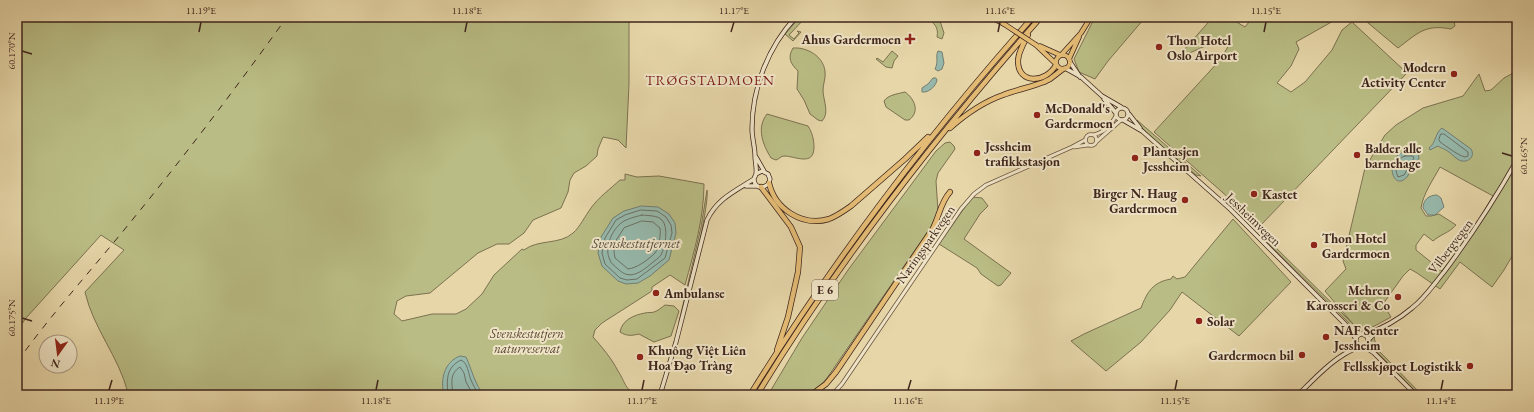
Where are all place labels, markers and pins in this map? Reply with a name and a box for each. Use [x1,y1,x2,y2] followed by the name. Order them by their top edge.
[801,31,902,48] place label: Ahus Gardermoen
[1167,32,1237,64] place label: Thon Hotel Oslo Airport
[904,33,916,45] marker: Ahus Gardermoen
[1154,42,1164,52] marker: Thon Hotel Oslo Airport
[1360,59,1447,91] place label: Modern Activity Center
[1449,69,1459,79] marker: Modern Activity Center
[1045,100,1113,132] place label: McDonald's Gardermoen
[1032,110,1042,120] marker: McDonald's Gardermoen
[983,138,1061,170] place label: Jessheim trafikkstasjon
[1365,140,1422,172] place label: Balder alle barnehage
[1141,143,1200,175] place label: Plantasjen Jessheim
[972,148,982,158] marker: Jessheim trafikkstasjon
[1352,150,1362,160] marker: Balder alle barnehage
[1130,153,1140,163] marker: Plantasjen Jessheim
[1093,185,1178,217] place label: Birger N. Haug Gardermoen
[1262,186,1298,203] place label: Kastet
[1249,189,1259,199] marker: Kastet
[1180,195,1190,205] marker: Birger N. Haug Gardermoen
[1322,230,1390,262] place label: Thon Hotel Gardermoen
[1309,240,1319,250] marker: Thon Hotel Gardermoen
[1306,282,1391,314] place label: Mehren Karosseri & Co
[663,285,725,302] place label: Ambulanse
[651,288,661,298] marker: Ambulanse
[1393,292,1403,302] marker: Mehren Karosseri & Co
[1207,313,1235,330] place label: Solar
[1194,316,1204,326] marker: Solar
[1332,322,1399,354] place label: NAF Senter Jessheim
[1321,332,1331,342] marker: NAF Senter Jessheim
[648,342,747,374] place label: Khuông Việt Liên Hoa Đạo Tràng
[1208,347,1294,364] place label: Gardermoen bil
[1297,350,1307,360] marker: Gardermoen bil
[635,352,645,362] marker: Khuông Việt Liên Hoa Đạo Tràng
[1343,358,1463,375] place label: Fellsskjøpet Logistikk
[1465,361,1475,371] marker: Fellsskjøpet Logistikk

